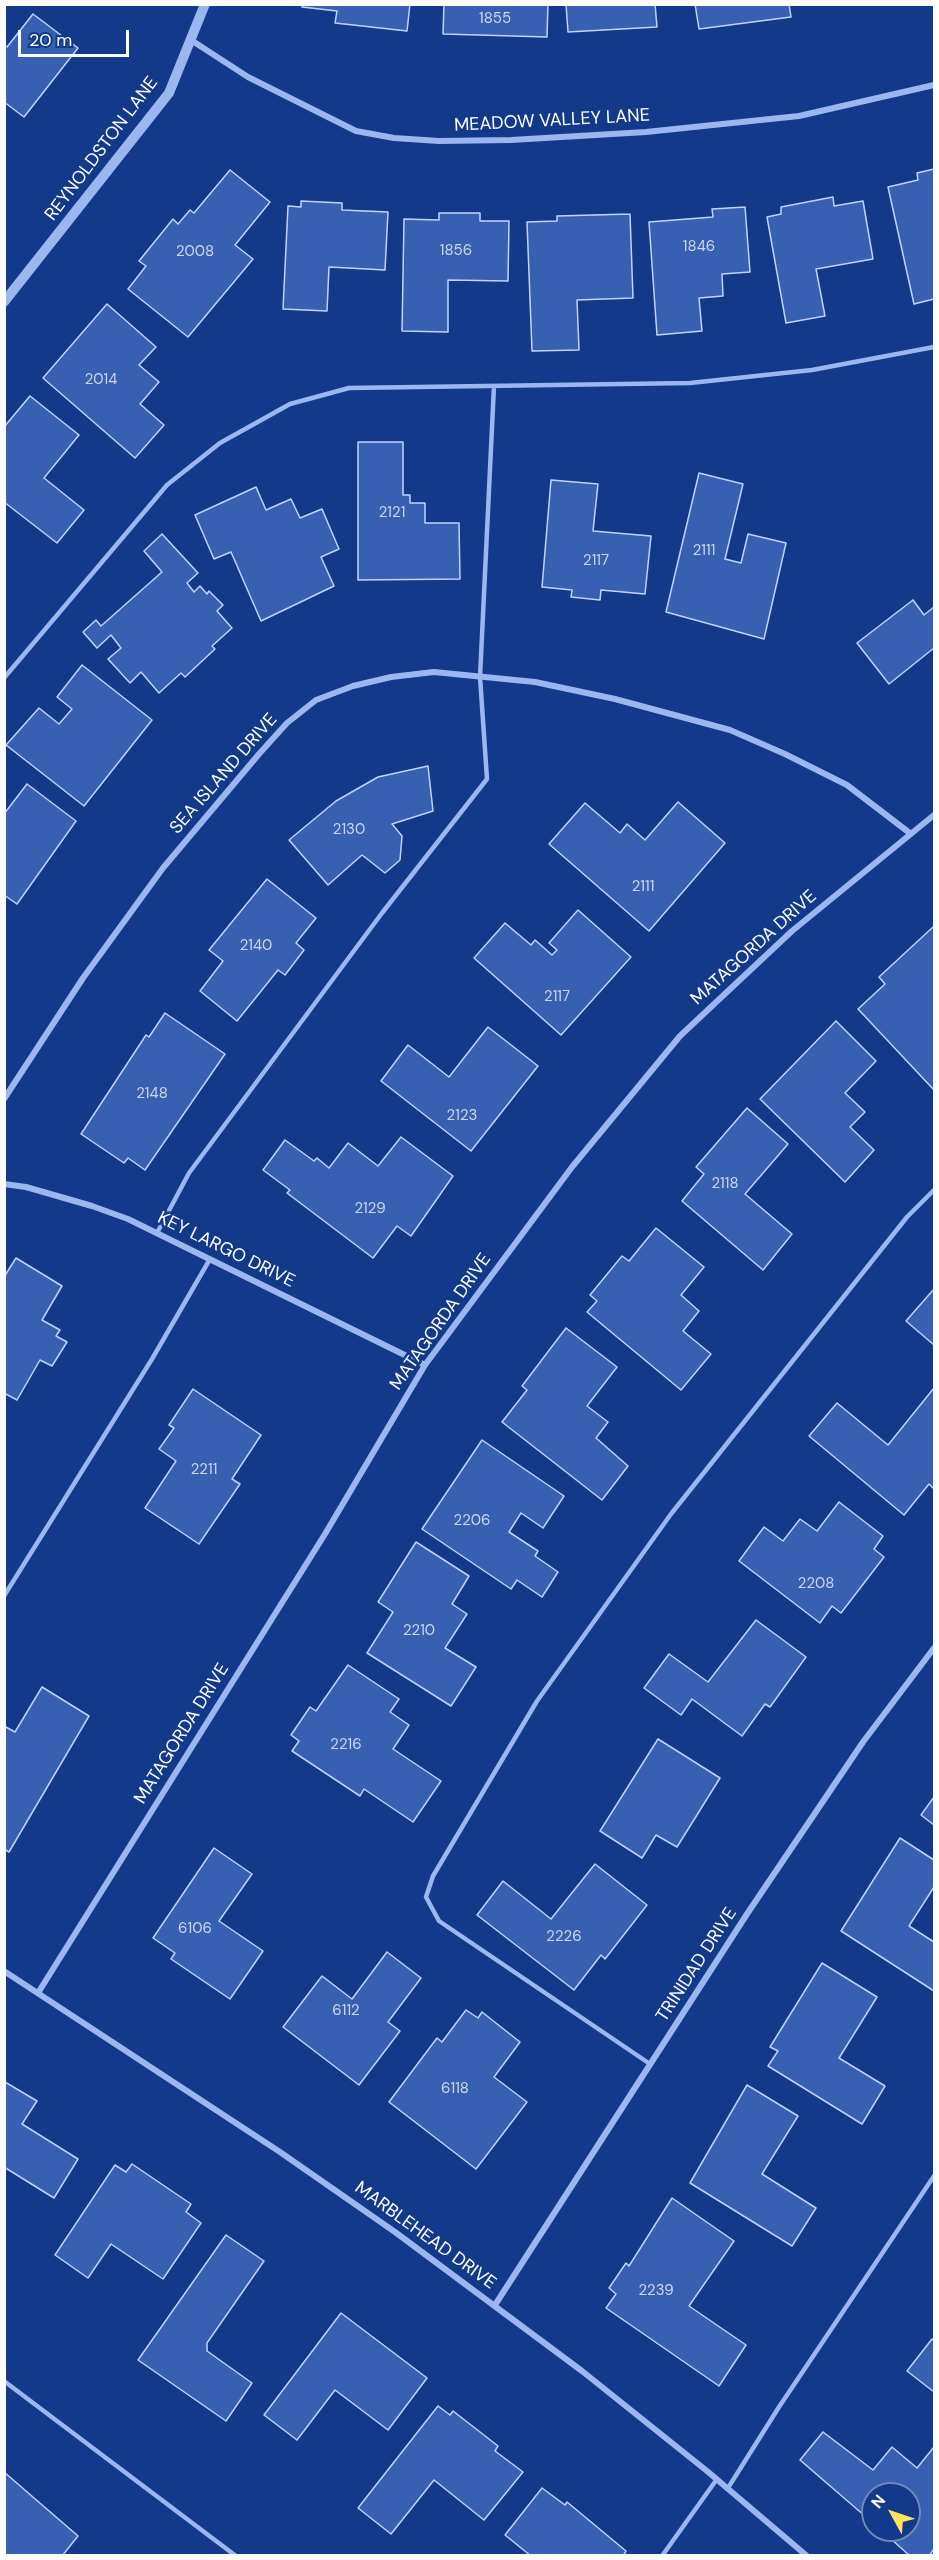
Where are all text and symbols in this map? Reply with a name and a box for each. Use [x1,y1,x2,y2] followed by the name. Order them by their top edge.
[479,10,511,28] house number: 1855
[21,18,132,56] scale bar
[29,28,72,52] text: 20 m
[41,73,163,225] street label: REYNOLDSTON LANE
[454,105,650,137] street label: MEADOW VALLEY LANE
[683,238,715,256] house number: 1846
[440,242,472,260] house number: 1856
[176,243,214,261] house number: 2008
[85,371,117,389] house number: 2014
[379,504,405,522] house number: 2121
[693,542,715,560] house number: 2111
[583,552,609,570] house number: 2117
[166,709,282,839] street label: SEA ISLAND DRIVE
[333,821,365,839] house number: 2130
[632,878,654,896] house number: 2111
[687,886,821,1010] street label: MATAGORDA DRIVE
[240,937,272,955] house number: 2140
[544,988,570,1006] house number: 2117
[136,1085,168,1103] house number: 2148
[447,1107,477,1125] house number: 2123
[711,1175,739,1193] house number: 2118
[354,1200,386,1218] house number: 2129
[154,1207,298,1293] street label: KEY LARGO DRIVE
[386,1250,496,1394] street label: MATAGORDA DRIVE
[191,1461,217,1479] house number: 2211
[454,1512,490,1530] house number: 2206
[798,1575,834,1593] house number: 2208
[403,1622,435,1640] house number: 2210
[130,1660,234,1808] street label: MATAGORDA DRIVE
[330,1736,362,1754] house number: 2216
[652,1904,742,2026] street label: TRINIDAD DRIVE
[178,1920,212,1938] house number: 6106
[546,1928,582,1946] house number: 2226
[332,2002,360,2020] house number: 6112
[441,2080,469,2098] house number: 6118
[350,2177,500,2295] street label: MARBLEHEAD DRIVE
[638,2282,674,2300] house number: 2239
[861,2482,921,2542] north arrow
[867,2490,890,2513] text: N

